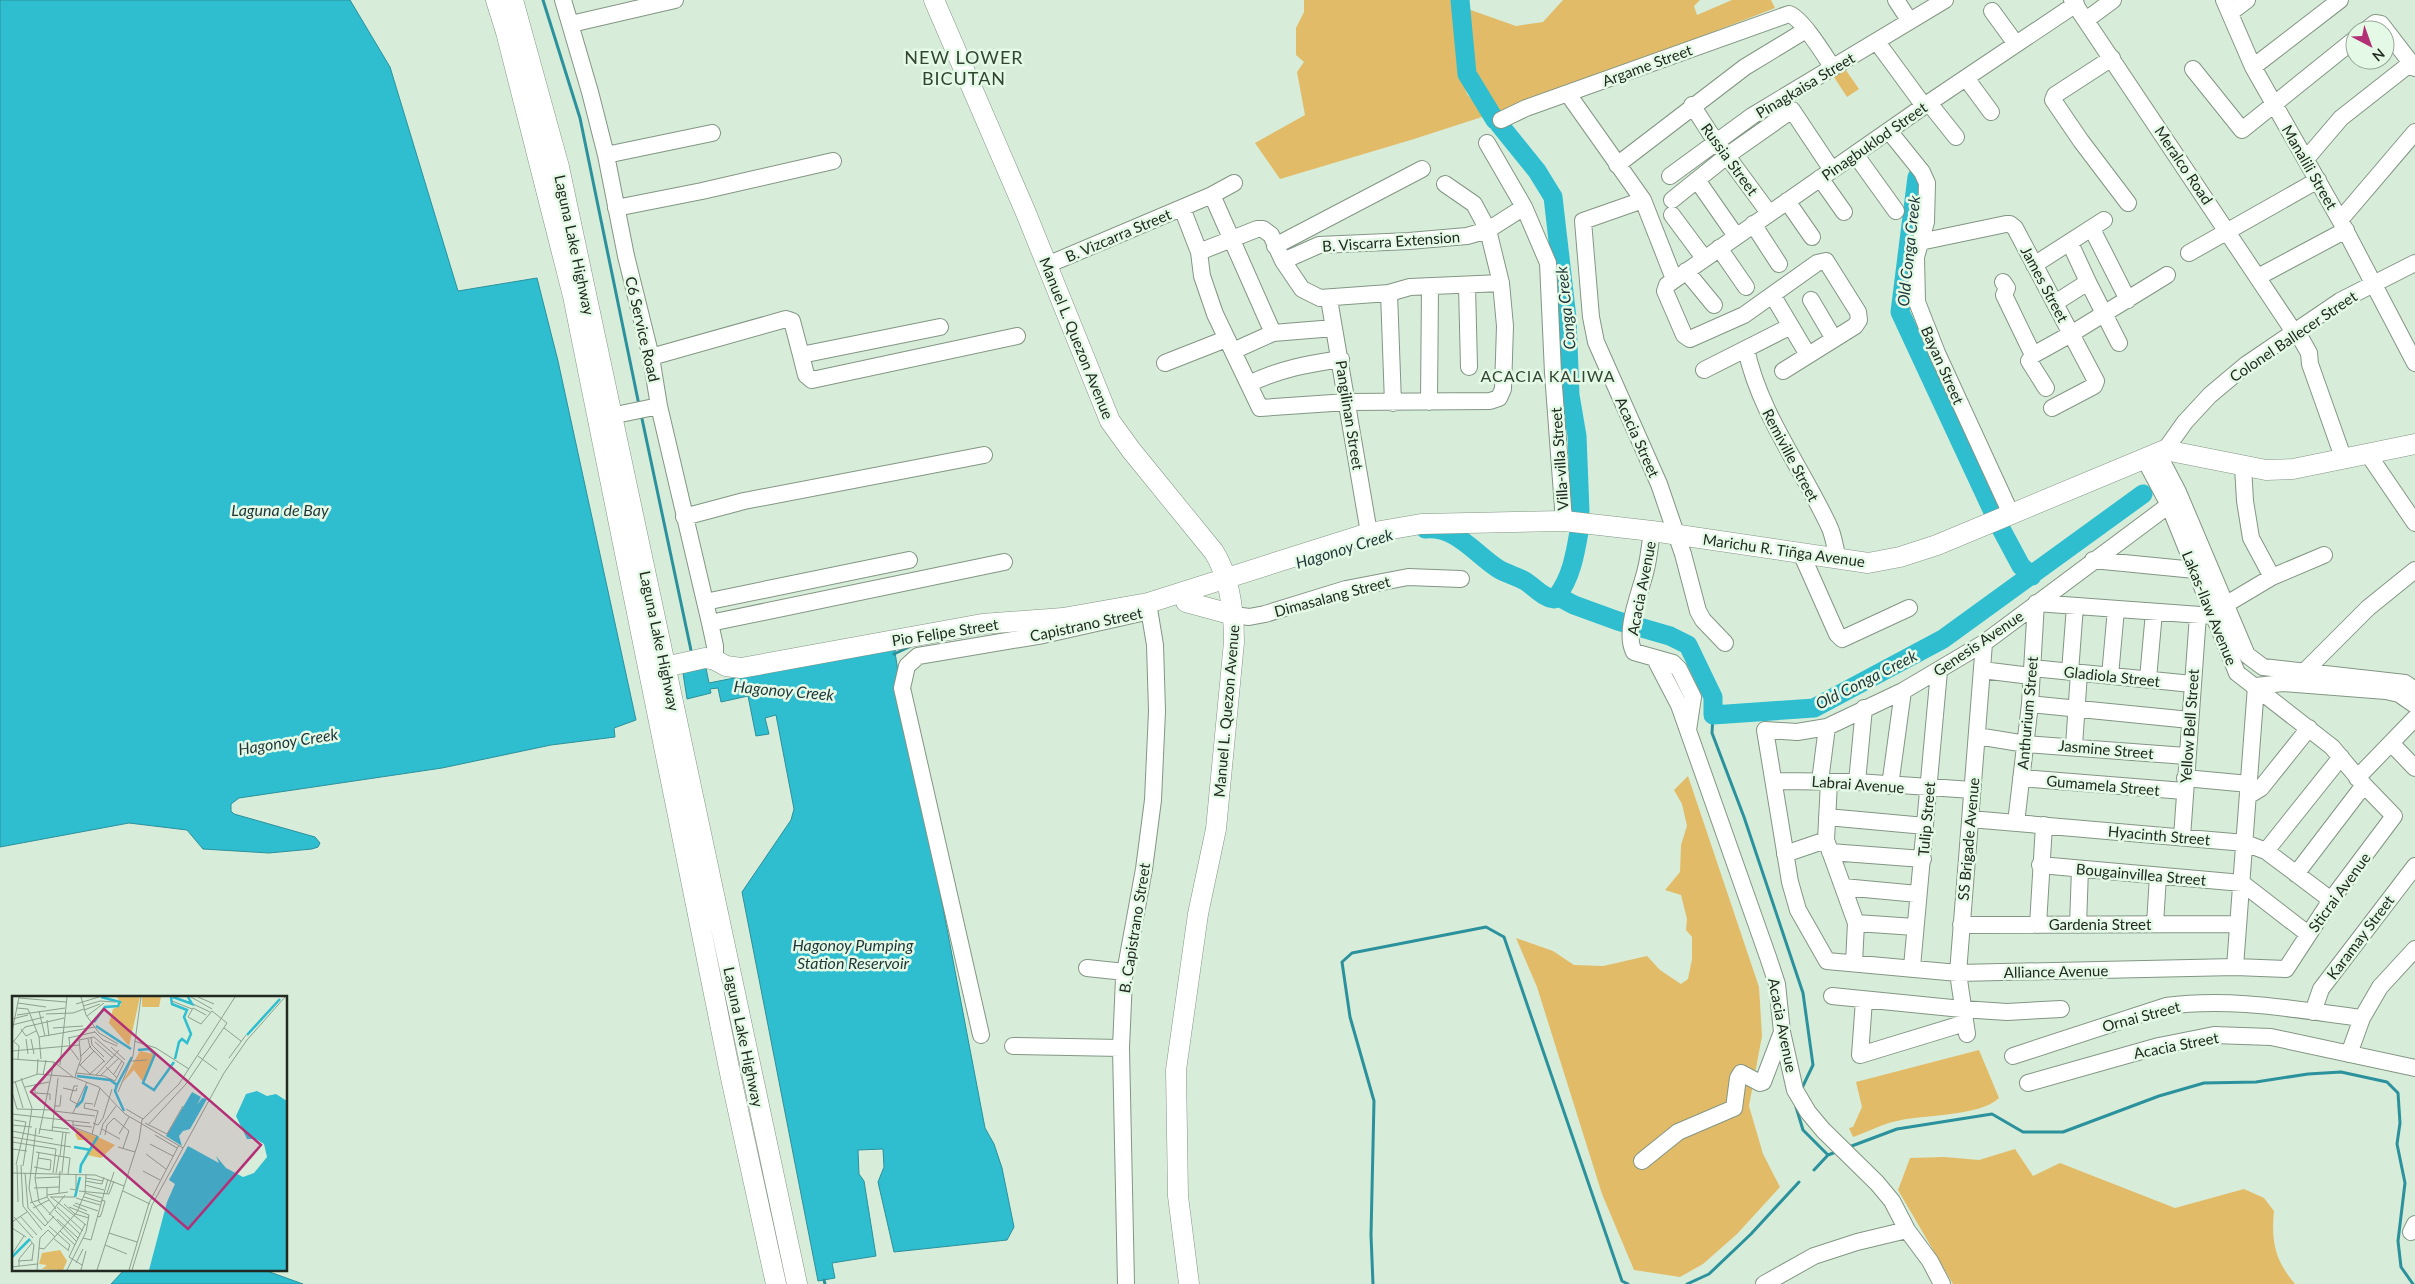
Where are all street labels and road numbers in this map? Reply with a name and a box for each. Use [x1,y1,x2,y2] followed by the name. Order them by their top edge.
[1600,40,1695,90] street label: Argame Street
[1752,48,1858,122] street label: Pinagkaisa Street
[1818,98,1931,184] street label: Pinagbuklod Street
[1698,119,1763,199] street label: Russia Street
[2151,122,2217,208] street label: Meralco Road
[2279,122,2342,213] street label: Manalili Street
[551,173,599,317] street label: Laguna Lake Highway
[1062,204,1174,265] street label: B. Vizcarra Street
[1321,227,1461,255] street label: B. Viscarra Extension
[2017,243,2073,326] street label: James Street
[1036,254,1118,422] street label: Manuel L. Quezon Avenue
[622,275,664,383] street label: C6 Service Road
[2226,286,2361,385] street label: Colonel Ballecer Street
[1918,323,1968,407] street label: Bayan Street
[1332,359,1368,472] street label: Pangilinan Street
[1612,394,1664,481] street label: Acacia Street
[1546,406,1572,511] street label: Villa-villa Street
[1759,406,1823,505] street label: Remiville Street
[1702,530,1866,570] street label: Marichu R. Tiñga Avenue
[1623,539,1659,637] street label: Acacia Avenue
[2179,548,2241,668] street label: Lakas-Ilaw Avenue
[636,569,684,713] street label: Laguna Lake Highway
[1272,572,1392,620] street label: Dimasalang Street
[1028,603,1144,645] street label: Capistrano Street
[1930,606,2026,680] street label: Genesis Avenue
[891,615,1000,649] street label: Pio Felipe Street
[1209,624,1243,798] street label: Manuel L. Quezon Avenue
[2013,655,2041,770] street label: Anthurium Street
[2063,662,2162,690] street label: Gladiola Street
[2176,668,2202,784] street label: Yellow Bell Street
[2058,736,2155,762] street label: Jasmine Street
[2046,771,2161,799] street label: Gumamela Street
[1811,772,1905,796] street label: Labrai Avenue
[1954,777,1982,901] street label: SS Brigade Avenue
[1914,780,1938,857] street label: Tulip Street
[2107,822,2211,848] street label: Hyacinth Street
[2304,849,2374,935] street label: Sticrai Avenue
[2075,859,2207,889] street label: Bougainvillea Street
[1115,861,1153,994] street label: B. Capistrano Street
[2323,891,2398,983] street label: Karamay Street
[2049,915,2152,933] street label: Gardenia Street
[2004,961,2109,981] street label: Alliance Avenue
[720,965,768,1109] street label: Laguna Lake Highway
[1765,976,1801,1074] street label: Acacia Avenue
[2100,997,2183,1035] street label: Ornai Street
[2132,1028,2221,1062] street label: Acacia Street

